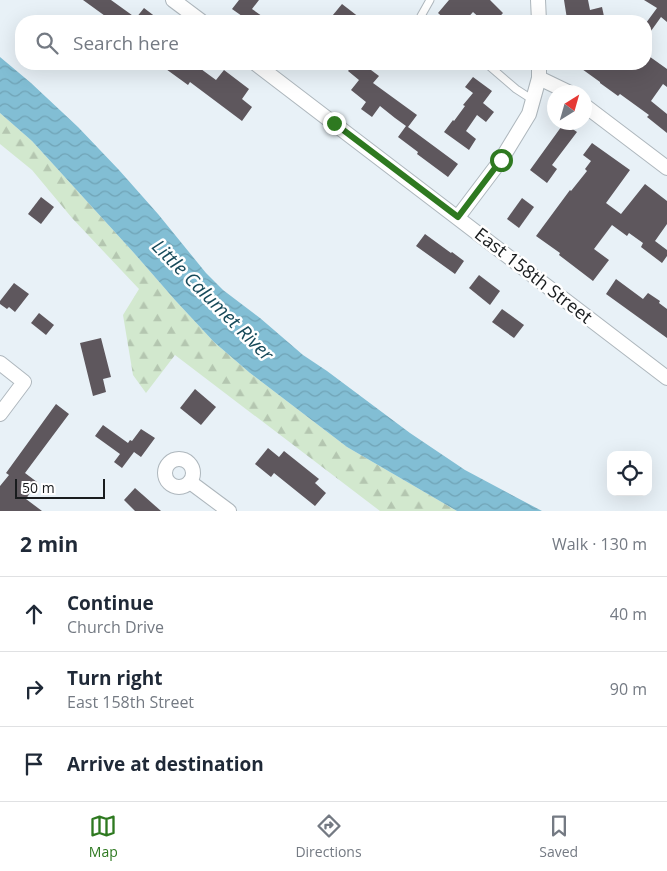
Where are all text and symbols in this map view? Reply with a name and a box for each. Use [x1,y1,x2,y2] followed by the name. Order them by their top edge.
[15,15,652,70] search box
[33,29,61,57] icon: search
[73,30,179,56] text: Search here
[547,85,592,130] north arrow
[323,112,346,135] route end
[490,149,513,172] route start
[470,222,598,328] street label: East 158th Street
[147,234,280,367] water label: Little Calumet River
[607,451,652,496] map controls
[607,451,652,496] button: locate
[15,476,105,499] scale bar
[22,478,55,497] text: 50 m
[20,530,78,558] text: 2 min
[552,533,647,555] text: Walk · 130 m
[67,590,154,616] text: Continue
[20,600,48,628] icon: ahead
[610,603,647,625] text: 40 m
[67,616,164,638] text: Church Drive
[67,665,162,691] text: Turn right
[20,675,48,703] icon: right
[610,678,647,700] text: 90 m
[67,691,194,713] text: East 158th Street
[20,750,48,778] icon: arrive
[67,751,264,777] text: Arrive at destination
[89,812,118,861] tab: Map
[295,812,362,861] tab: Directions
[539,812,578,861] tab: Saved

